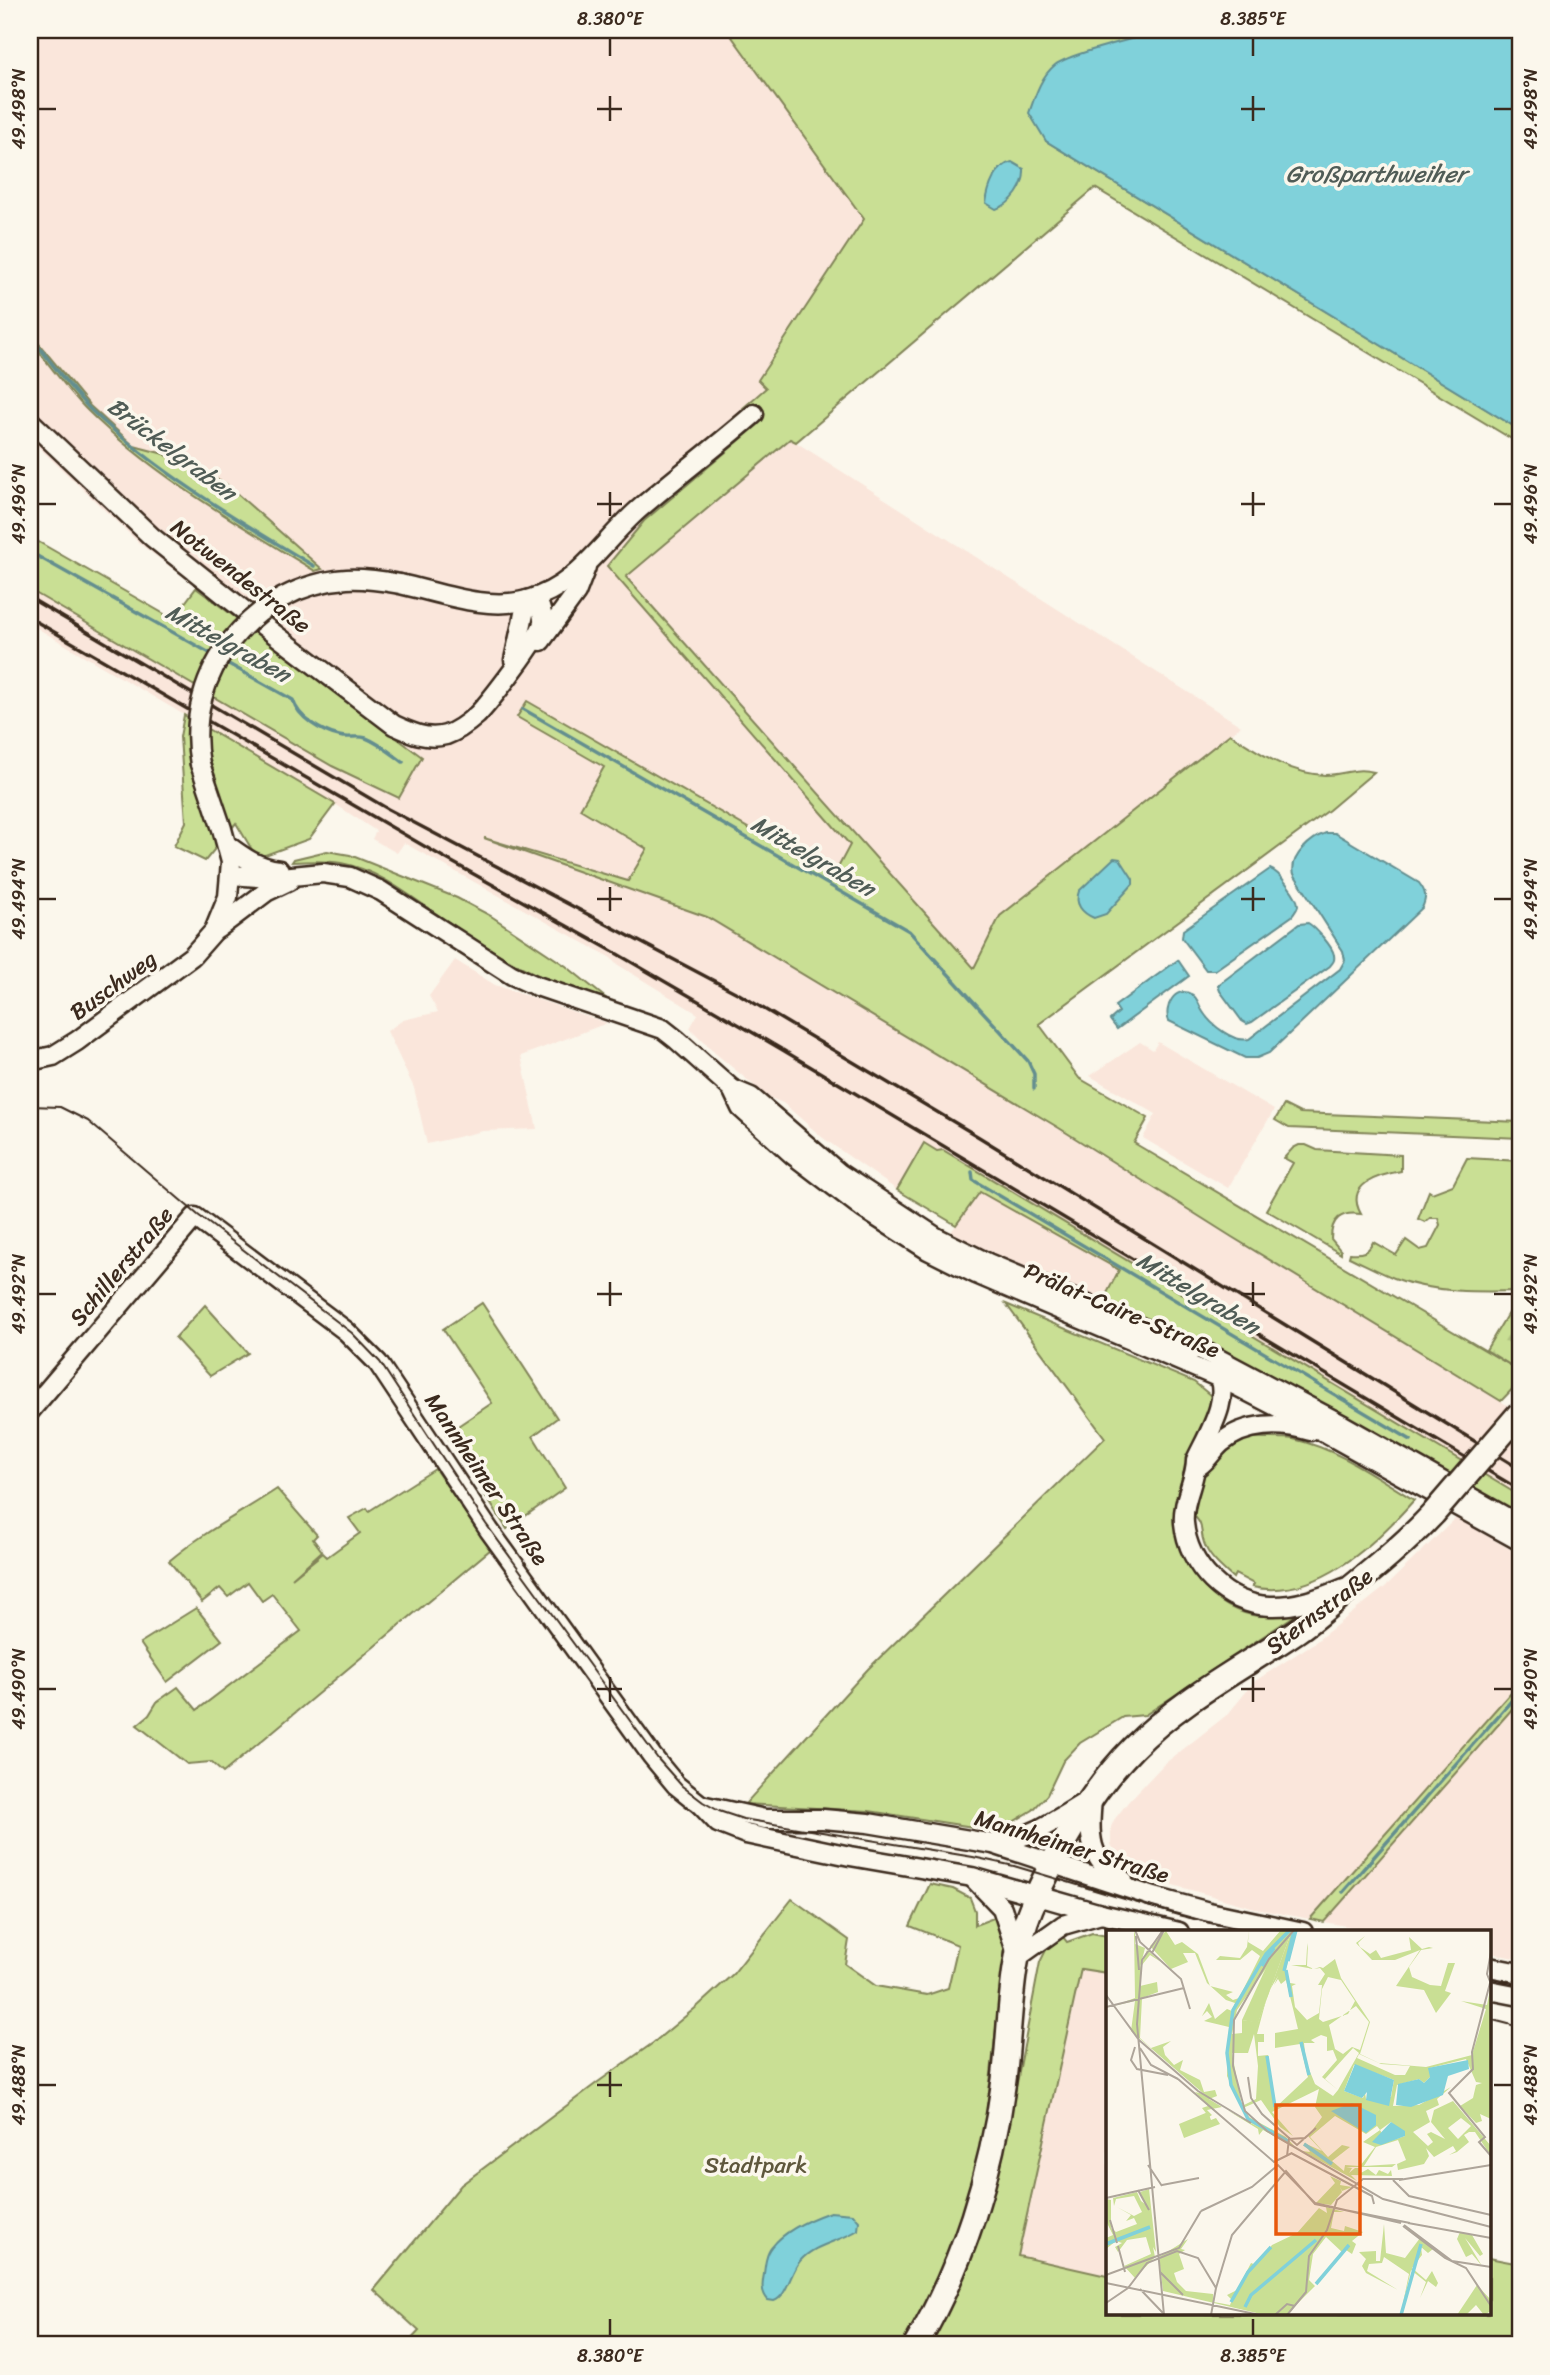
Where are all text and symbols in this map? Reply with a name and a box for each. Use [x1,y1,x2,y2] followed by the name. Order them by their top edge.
[577,3,644,35] text: 8.380°E
[1220,3,1287,35] text: 8.385°E
[3,68,35,150] text: 49.498°N
[1515,68,1547,150] text: 49.498°N
[1286,153,1471,195] water label: Großparthweiher
[98,386,248,514] water label: Brückelgraben
[3,463,35,544] text: 49.496°N
[1515,463,1547,544] text: 49.496°N
[161,508,320,645] street label: Notwendestraße
[158,591,301,696] water label: Mittelgraben
[743,803,886,910] water label: Mittelgraben
[3,858,35,940] text: 49.494°N
[1515,858,1547,940] text: 49.494°N
[61,939,166,1031] street label: Buschweg
[58,1197,184,1336] street label: Schillerstraße
[1128,1240,1270,1348] water label: Mittelgraben
[1017,1251,1226,1370] street label: Prälat-Caire-Straße
[3,1253,35,1334] text: 49.492°N
[1515,1253,1547,1334] text: 49.492°N
[413,1384,560,1574] street label: Mannheimer Straße
[1256,1557,1382,1666] street label: Sternstraße
[3,1648,35,1730] text: 49.490°N
[1515,1648,1547,1730] text: 49.490°N
[969,1797,1174,1896] street label: Mannheimer Straße
[1106,1930,1490,2316] inset map
[3,2044,35,2125] text: 49.488°N
[1515,2044,1547,2125] text: 49.488°N
[705,2145,807,2186] park label: Stadtpark
[577,2340,644,2372] text: 8.380°E
[1220,2340,1287,2372] text: 8.385°E

